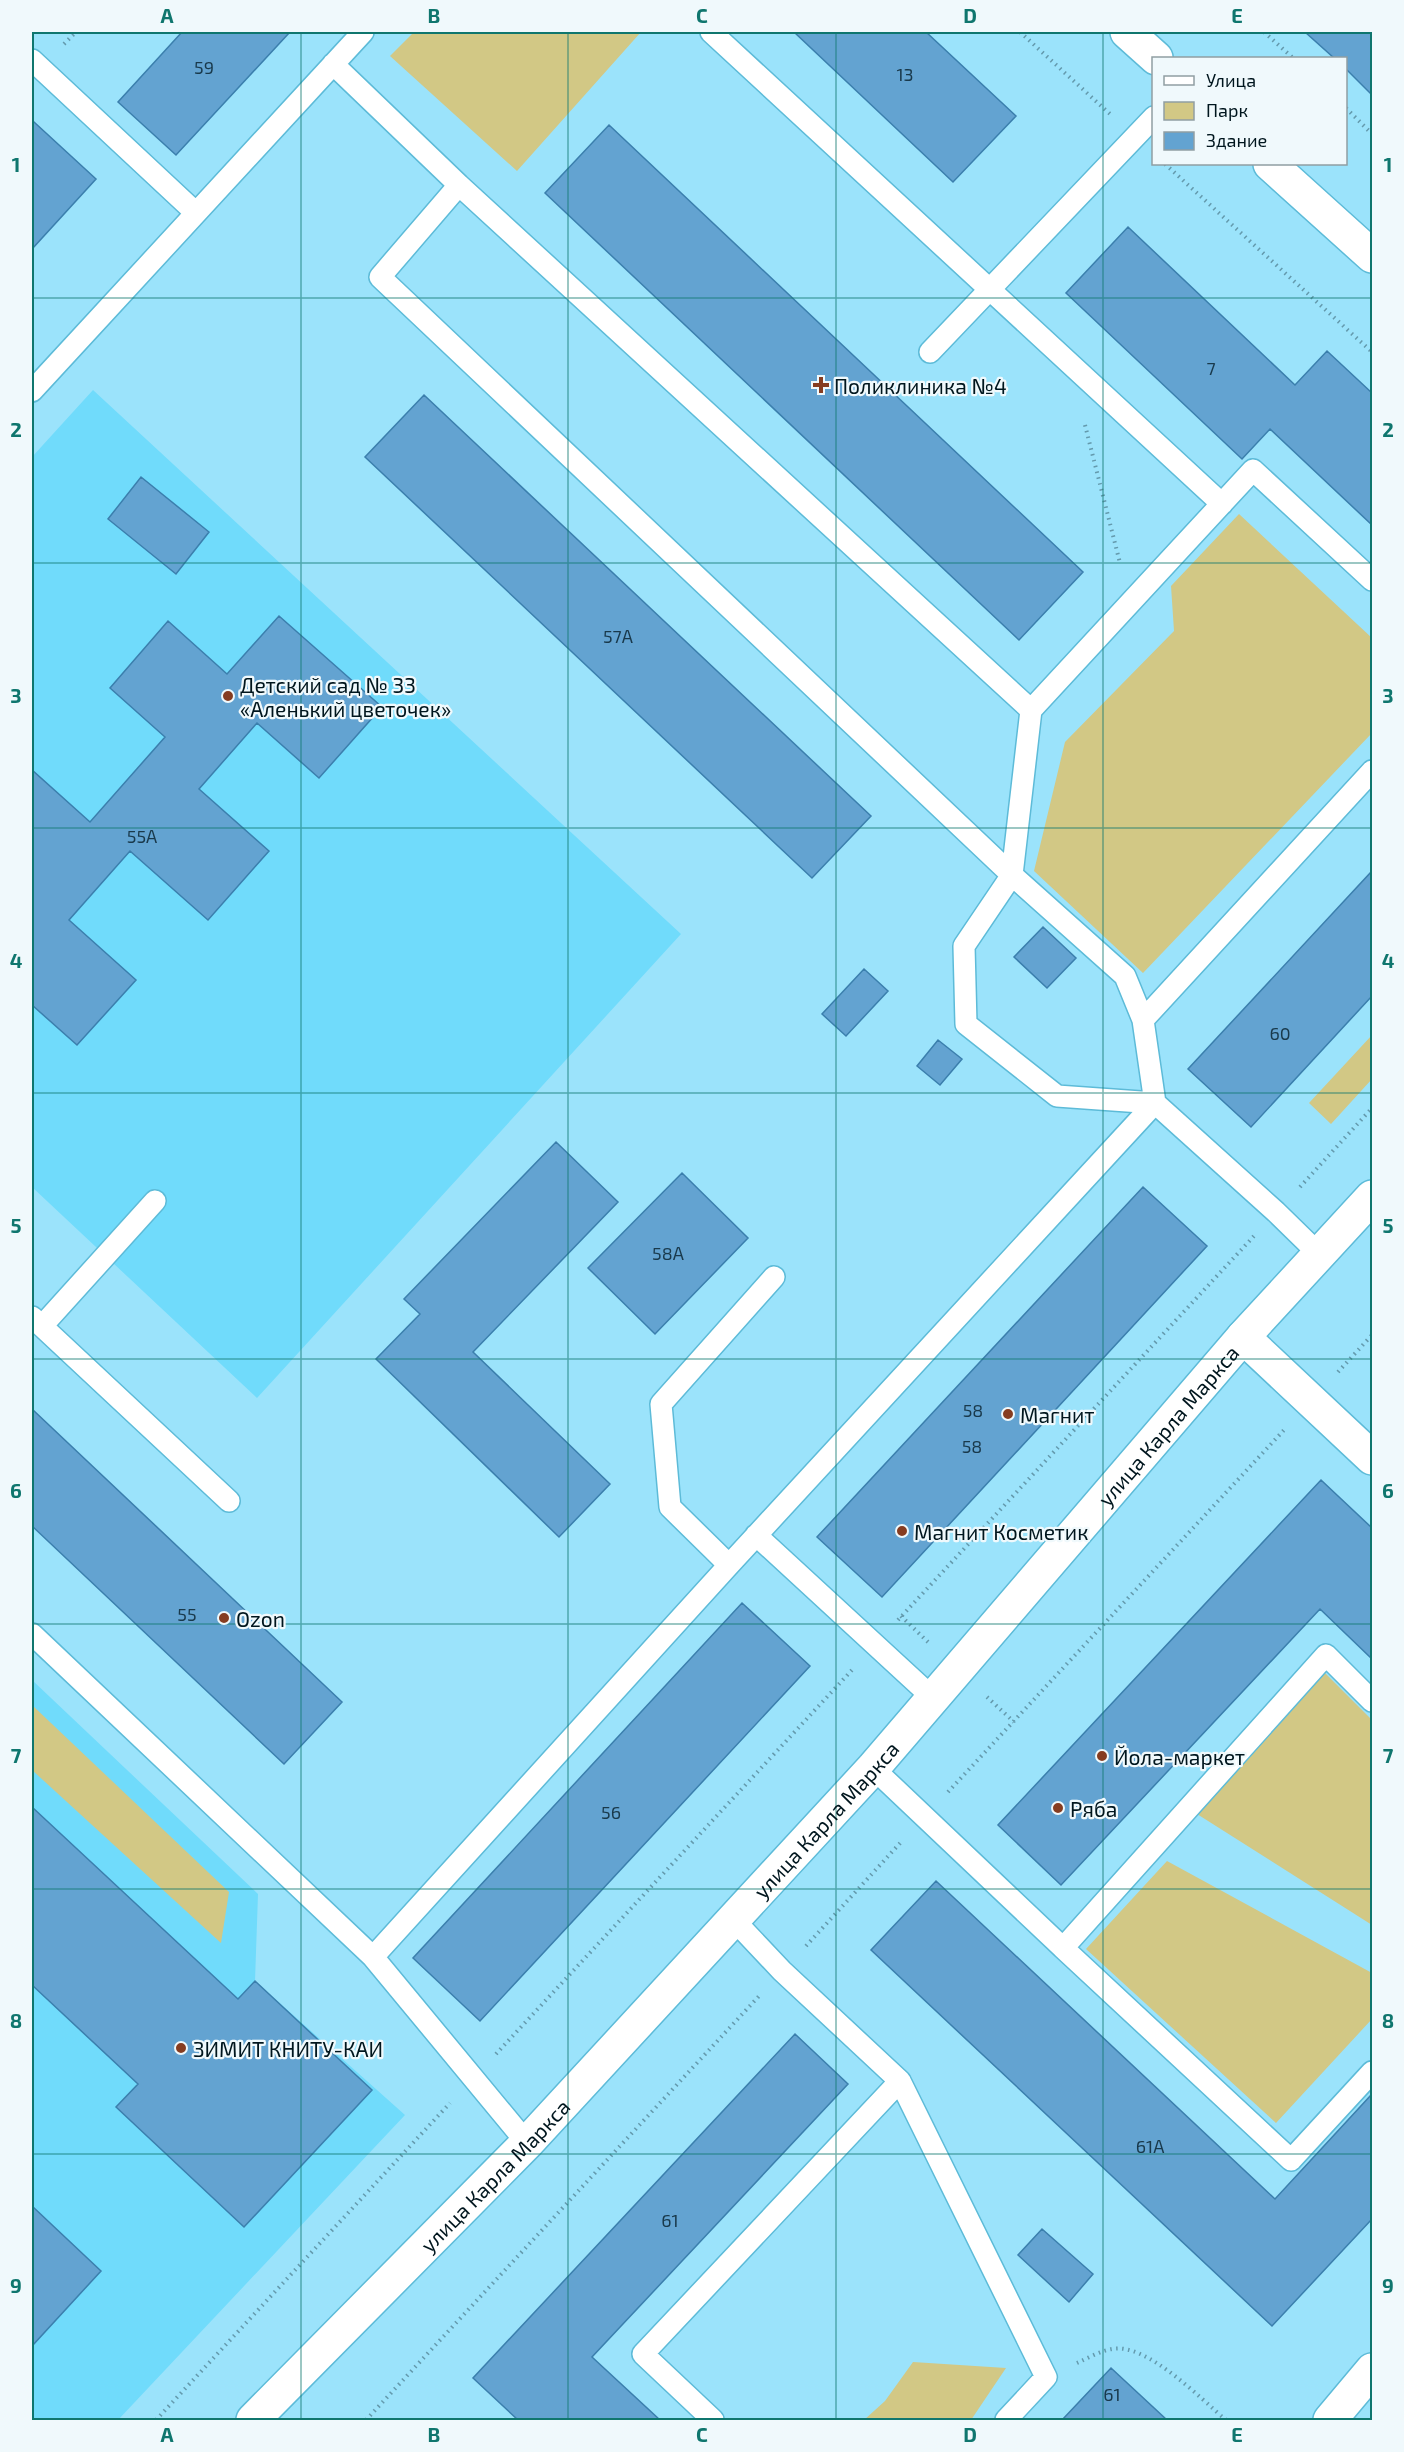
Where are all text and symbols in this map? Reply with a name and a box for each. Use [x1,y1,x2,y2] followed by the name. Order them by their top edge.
[160,3,174,27] text: A
[428,3,440,27] text: B
[696,3,708,27] text: C
[963,3,977,27] text: D
[1231,3,1243,27] text: E
[194,56,214,78] house number: 59
[1152,57,1347,165] legend
[896,63,914,85] house number: 13
[1206,69,1256,91] text: Улица
[1206,99,1248,121] text: Парк
[1206,129,1267,151] text: Здание
[12,152,20,176] text: 1
[1384,152,1392,176] text: 1
[1206,357,1216,379] house number: 7
[834,373,1007,398] place label: Поликлиника №4
[812,376,830,394] marker: Поликлиника №4
[10,417,22,441] text: 2
[1382,417,1394,441] text: 2
[603,625,634,647] house number: 57А
[240,672,451,721] place label: Детский сад № 33 «Аленький цветочек»
[10,683,22,707] text: 3
[1382,683,1394,707] text: 3
[221,689,235,703] marker: Детский сад № 33 «Аленький цветочек»
[127,825,158,847] house number: 55А
[10,948,23,972] text: 4
[1382,948,1395,972] text: 4
[1269,1022,1291,1044] house number: 60
[10,1213,22,1237] text: 5
[1382,1213,1394,1237] text: 5
[652,1242,685,1264] house number: 58А
[1092,1340,1243,1511] street label: улица Карла Маркса
[963,1399,983,1421] house number: 58
[1020,1402,1095,1427] place label: Магнит
[1001,1407,1015,1421] marker: Магнит
[962,1435,982,1457] house number: 58
[10,1478,22,1502] text: 6
[1382,1478,1394,1502] text: 6
[914,1519,1088,1544] place label: Магнит Косметик
[895,1524,909,1538] marker: Магнит Косметик
[177,1603,197,1625] house number: 55
[236,1606,285,1631] place label: Ozon
[217,1611,231,1625] marker: Ozon
[748,1736,903,1903] street label: улица Карла Маркса
[11,1743,22,1767] text: 7
[1383,1743,1394,1767] text: 7
[1114,1744,1245,1769] place label: Йола-маркет
[1095,1749,1109,1763] marker: Йола-маркет
[1070,1796,1117,1821] place label: Ряба
[601,1801,621,1823] house number: 56
[1051,1801,1065,1815] marker: Ряба
[10,2008,22,2032] text: 8
[1382,2008,1394,2032] text: 8
[193,2036,383,2061] place label: ЗИМИТ КНИТУ-КАИ
[174,2041,188,2055] marker: ЗИМИТ КНИТУ-КАИ
[415,2093,574,2257] street label: улица Карла Маркса
[1136,2135,1165,2157] house number: 61А
[661,2209,679,2231] house number: 61
[10,2273,22,2297] text: 9
[1382,2273,1394,2297] text: 9
[1103,2383,1121,2405] house number: 61
[160,2422,174,2446] text: A
[428,2422,440,2446] text: B
[696,2422,708,2446] text: C
[963,2422,977,2446] text: D
[1231,2422,1243,2446] text: E

